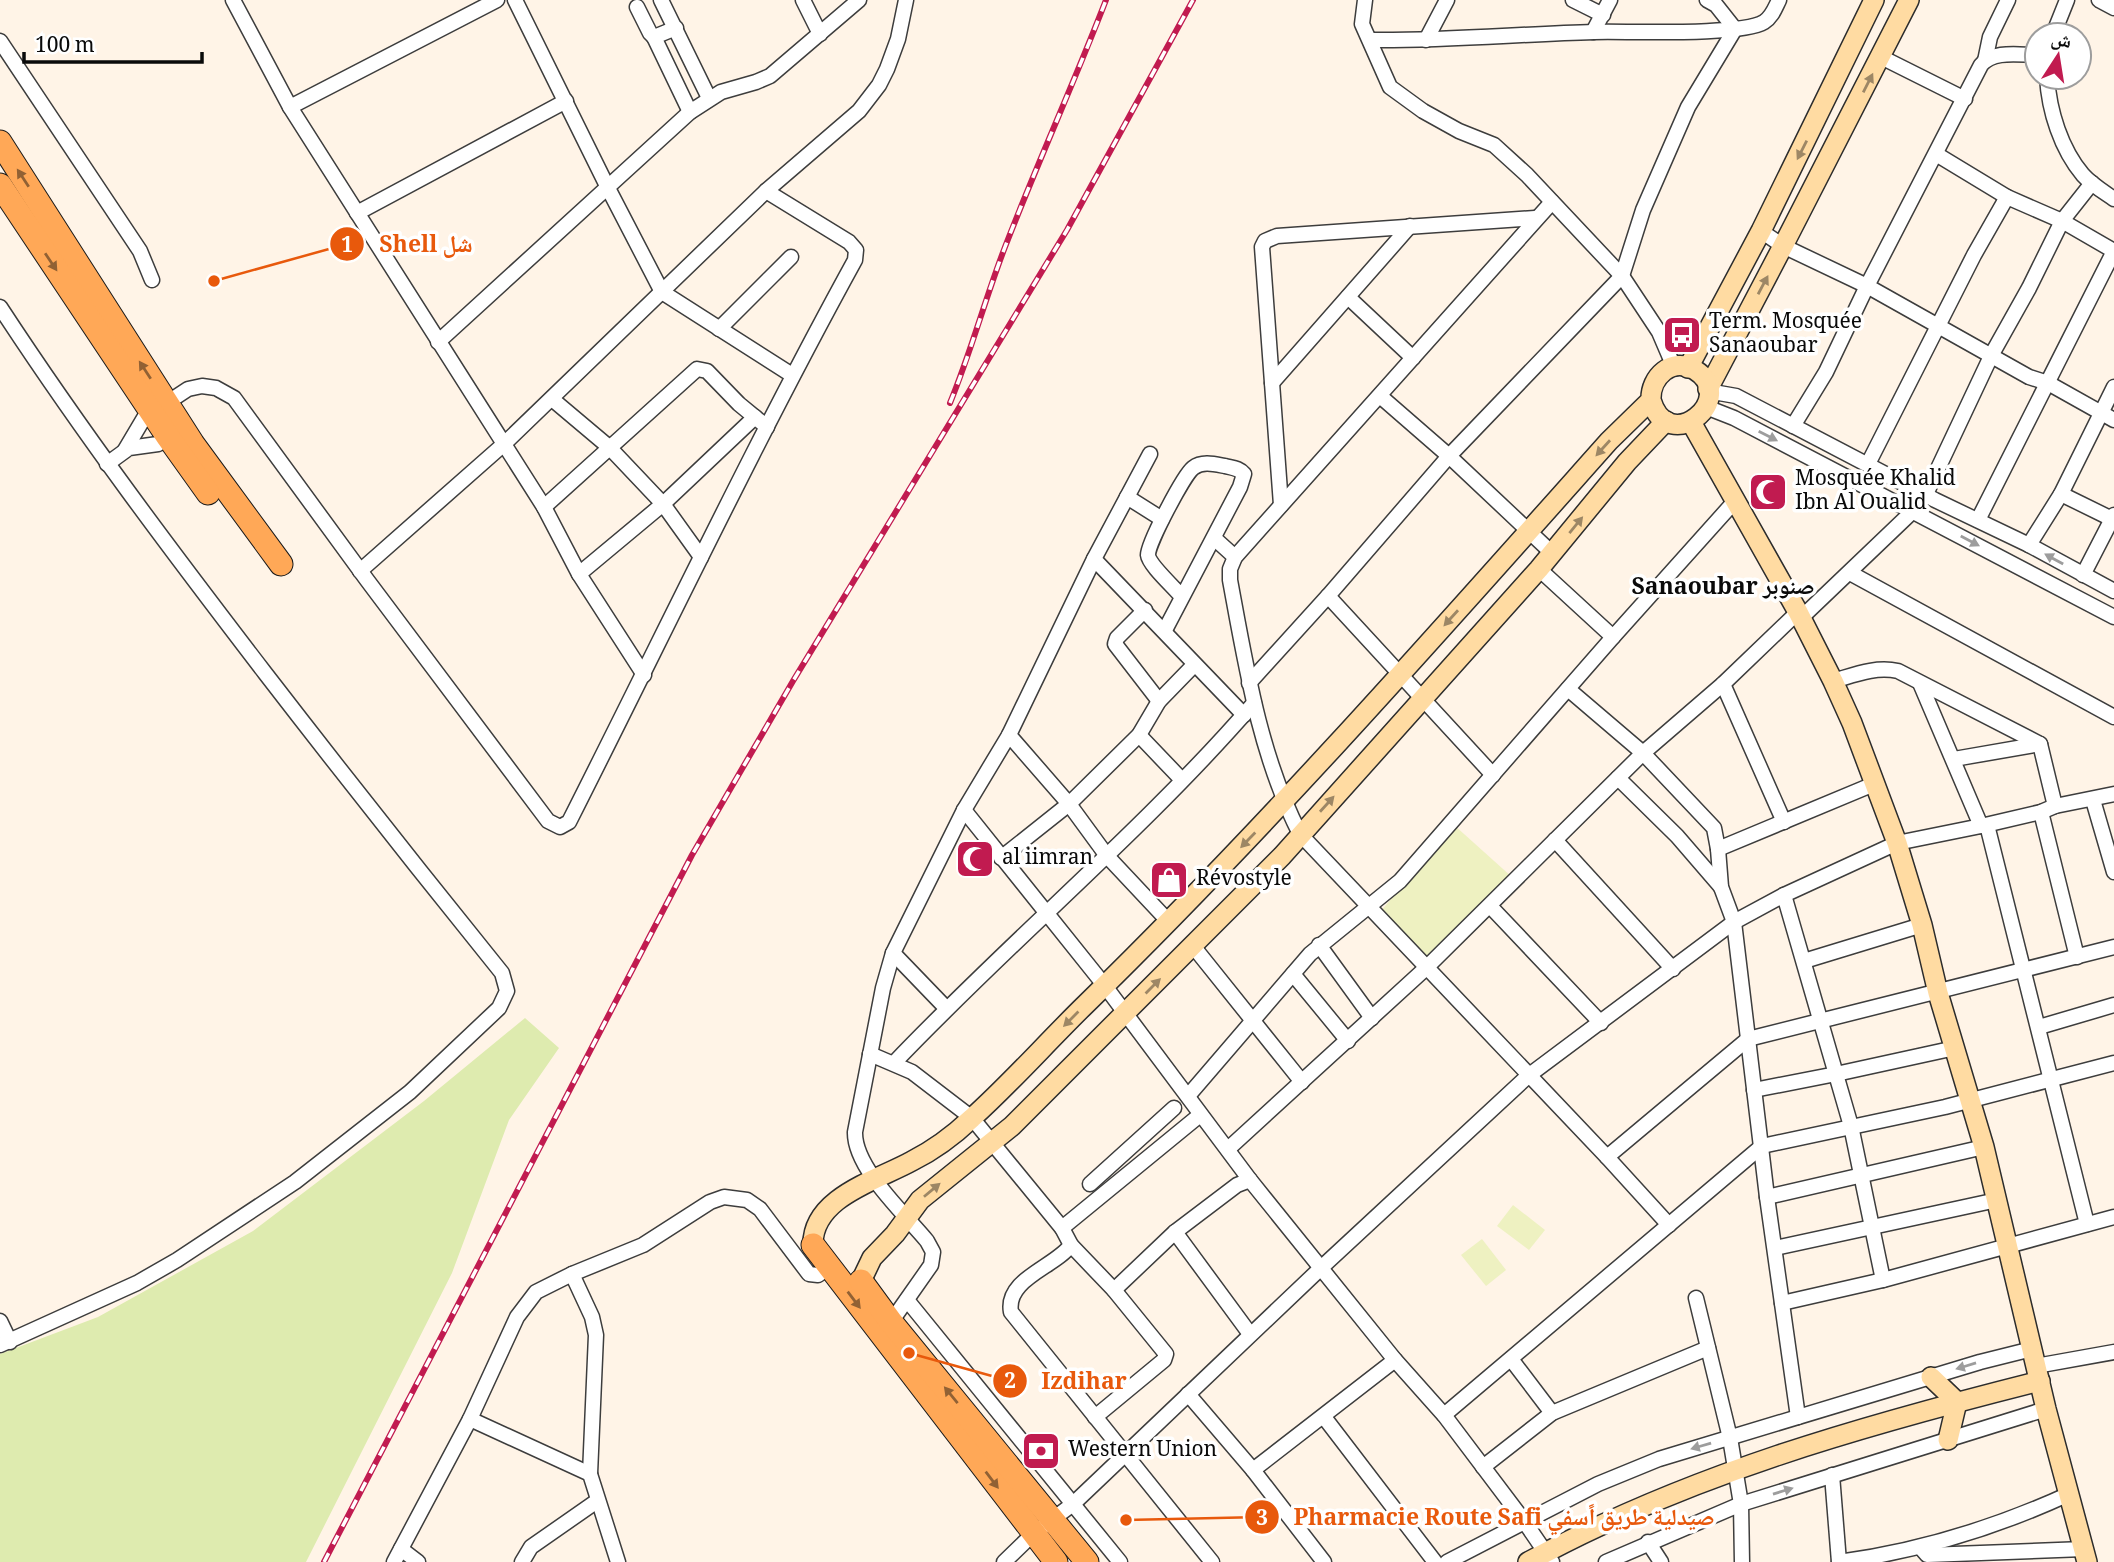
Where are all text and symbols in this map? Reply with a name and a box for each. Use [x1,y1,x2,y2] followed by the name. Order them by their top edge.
[24,21,203,65] scale bar
[2023,21,2093,91] north arrow
[2048,25,2074,60] text: ش
[35,30,95,65] text: 100 m
[1862,73,1873,93] one-way arrow
[1797,140,1808,160] one-way arrow
[17,169,30,188] one-way arrow
[330,222,486,266] callout: Shell شل
[379,227,473,267] text: Shell شل
[341,230,353,265] text: 1
[45,253,58,272] one-way arrow
[1757,275,1769,295] one-way arrow
[1709,306,1862,365] place label: Term. Mosquée Sanaoubar
[1661,314,1703,356] bus stop icon: Term. Mosquée Sanaoubar
[139,360,152,380] one-way arrow
[1758,430,1778,441] one-way arrow
[1595,440,1611,457] one-way arrow
[1795,463,1956,522] place label: Mosquée Khalid Ibn Al Oualid
[1747,471,1789,513] mosque icon: Mosquée Khalid Ibn Al Oualid
[1569,516,1584,534] one-way arrow
[1960,535,1979,547] one-way arrow
[2044,553,2064,565] one-way arrow
[1631,569,1815,609] district label: Sanaoubar صنوبر
[1443,609,1459,627] one-way arrow
[1319,795,1335,813] one-way arrow
[1240,831,1256,848] one-way arrow
[954,838,996,880] mosque icon: al iimran
[1002,842,1093,877] place label: al iimran
[1148,859,1190,901] shop icon: Révostyle
[1196,863,1292,898] place label: Révostyle
[1145,978,1162,995] one-way arrow
[1062,1011,1079,1028] one-way arrow
[923,1182,941,1198] one-way arrow
[846,1291,860,1309] one-way arrow
[993,1359,1141,1403] callout: Izdihar
[1955,1361,1976,1371] one-way arrow
[1041,1364,1127,1404] text: Izdihar
[1004,1366,1016,1401] text: 2
[943,1387,958,1405] one-way arrow
[1020,1430,1062,1472] bank icon: Western Union
[1068,1434,1217,1469] place label: Western Union
[1690,1441,1711,1451] one-way arrow
[985,1471,999,1490] one-way arrow
[1772,1485,1793,1495] one-way arrow
[1245,1495,1729,1539] callout: Pharmacie Route Safi صيدلية طريق اًسفي
[1293,1500,1715,1540] text: Pharmacie Route Safi صيدلية طريق اًسفي
[1256,1503,1268,1538] text: 3

